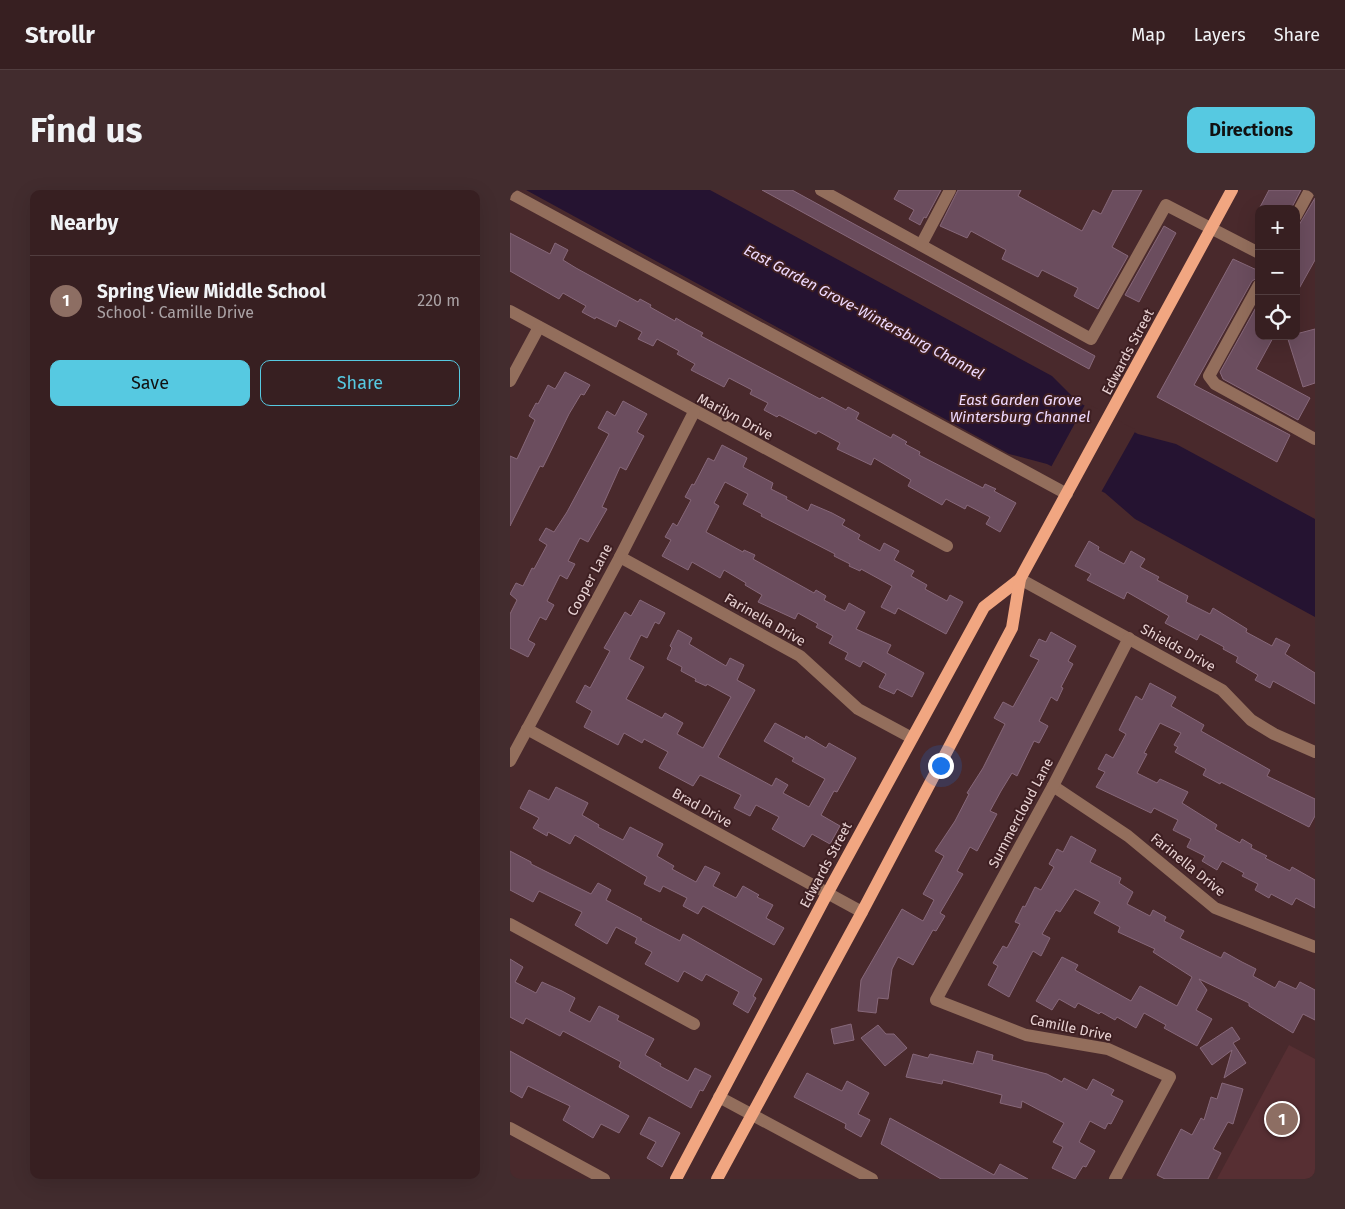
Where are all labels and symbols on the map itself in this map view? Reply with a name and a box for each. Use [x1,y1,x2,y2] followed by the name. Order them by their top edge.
[741,241,987,383] water label: East Garden Grove-Wintersburg Channel
[1098,305,1158,398] street label: Edwards Street
[694,390,776,444] street label: Marilyn Drive
[950,391,1090,426] water label: East Garden Grove Wintersburg Channel
[564,541,616,619] street label: Cooper Lane
[721,590,809,650] street label: Farinella Drive
[1138,620,1218,676] street label: Shields Drive
[928,753,954,779] your location
[985,755,1057,871] street label: Summercloud Lane
[669,785,735,831] street label: Brad Drive
[796,818,856,911] street label: Edwards Street
[1147,830,1229,900] street label: Farinella Drive
[1028,1011,1114,1045] street label: Camille Drive
[1266,1100,1298,1138] pin: 1

